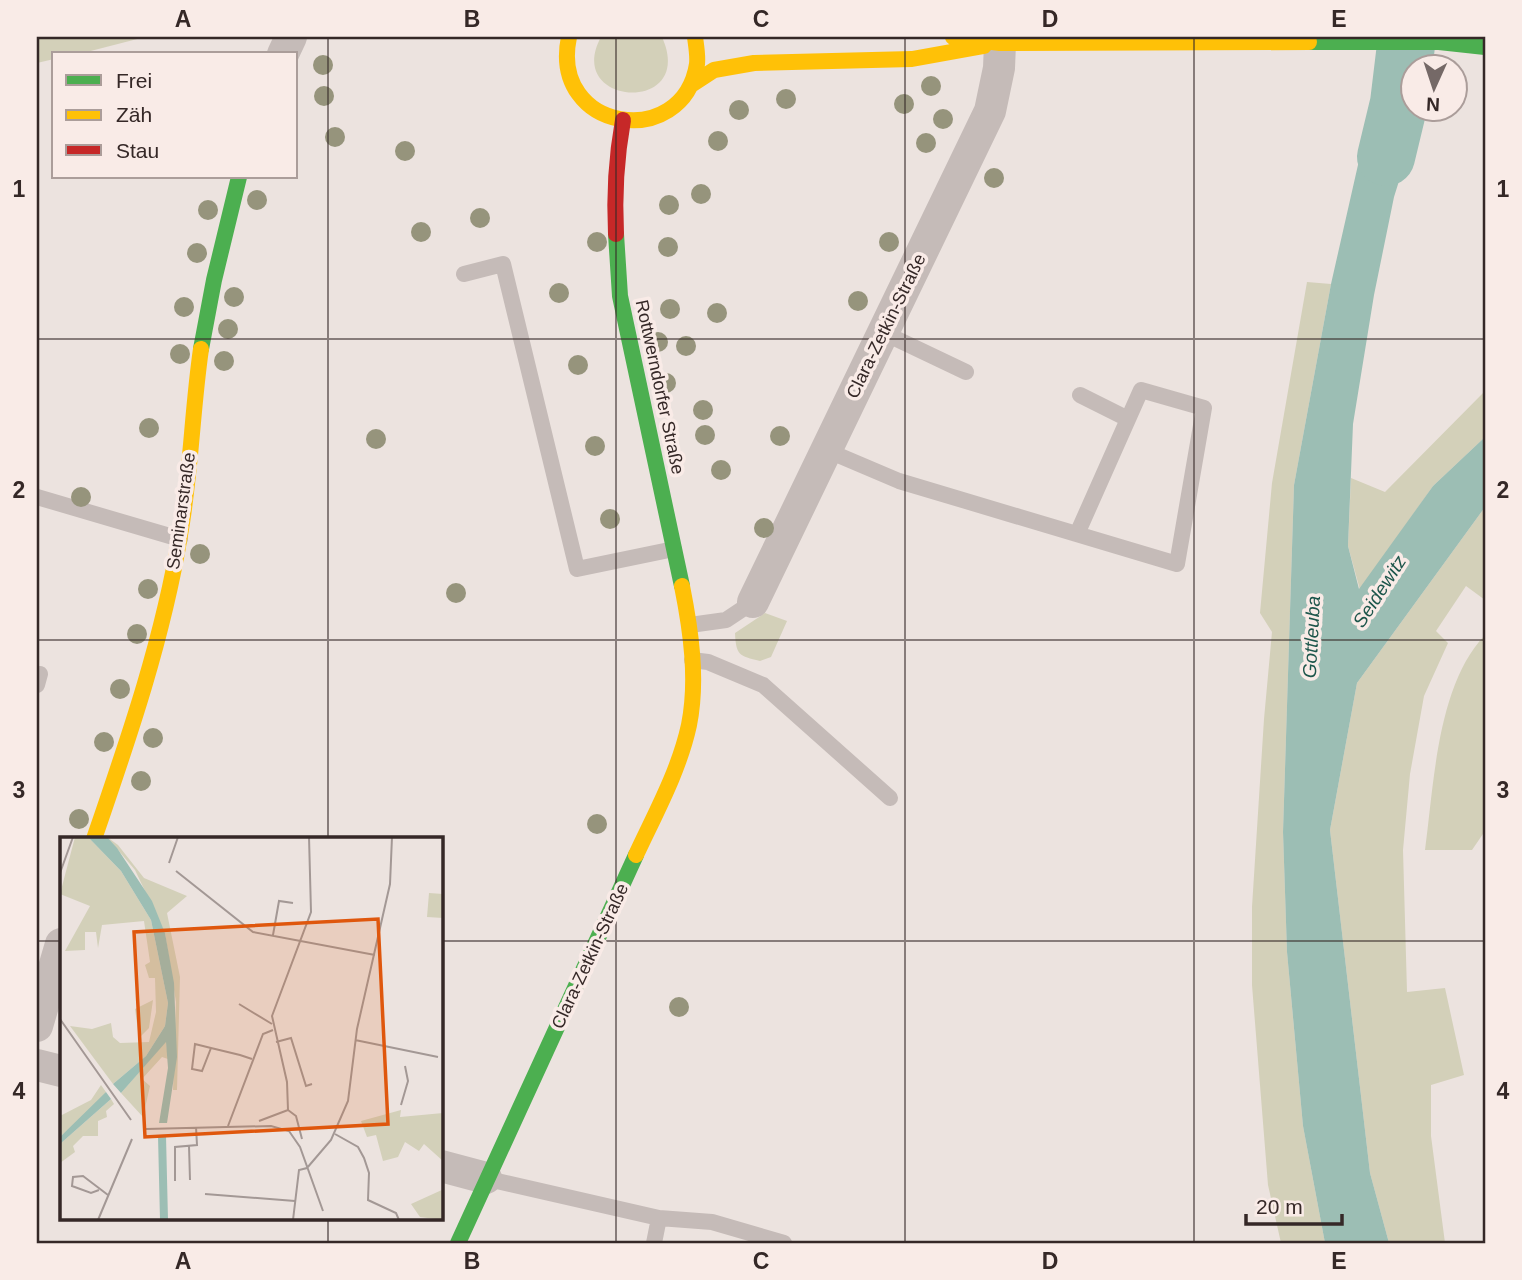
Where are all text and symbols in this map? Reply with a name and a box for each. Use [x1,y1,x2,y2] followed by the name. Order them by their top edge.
[175,6,191,32] text: A
[464,6,480,32] text: B
[753,6,769,32] text: C
[1042,6,1058,32] text: D
[1331,6,1347,32] text: E
[52,52,298,178] legend
[1400,52,1470,122] north arrow
[116,69,152,92] text: Frei
[1426,94,1441,115] text: N
[116,103,152,126] text: Zäh
[116,139,159,162] text: Stau
[13,176,26,202] text: 1
[1497,176,1510,202] text: 1
[842,251,930,401] street label: Clara-Zetkin-Straße
[632,298,688,476] street label: Rottwerndorfer Straße
[163,451,199,571] street label: Seminarstraße
[13,477,25,503] text: 2
[1497,477,1509,503] text: 2
[1348,551,1411,631] water label: Seidewitz
[1299,595,1324,679] water label: Gottleuba
[13,777,25,803] text: 3
[1497,777,1509,803] text: 3
[60,837,443,1220] inset map
[548,880,632,1032] street label: Clara-Zetkin-Straße
[13,1078,26,1104] text: 4
[1497,1078,1510,1104] text: 4
[1246,1182,1342,1226] scale bar
[1256,1195,1303,1218] text: 20 m
[175,1248,191,1274] text: A
[464,1248,480,1274] text: B
[753,1248,769,1274] text: C
[1042,1248,1058,1274] text: D
[1331,1248,1347,1274] text: E

